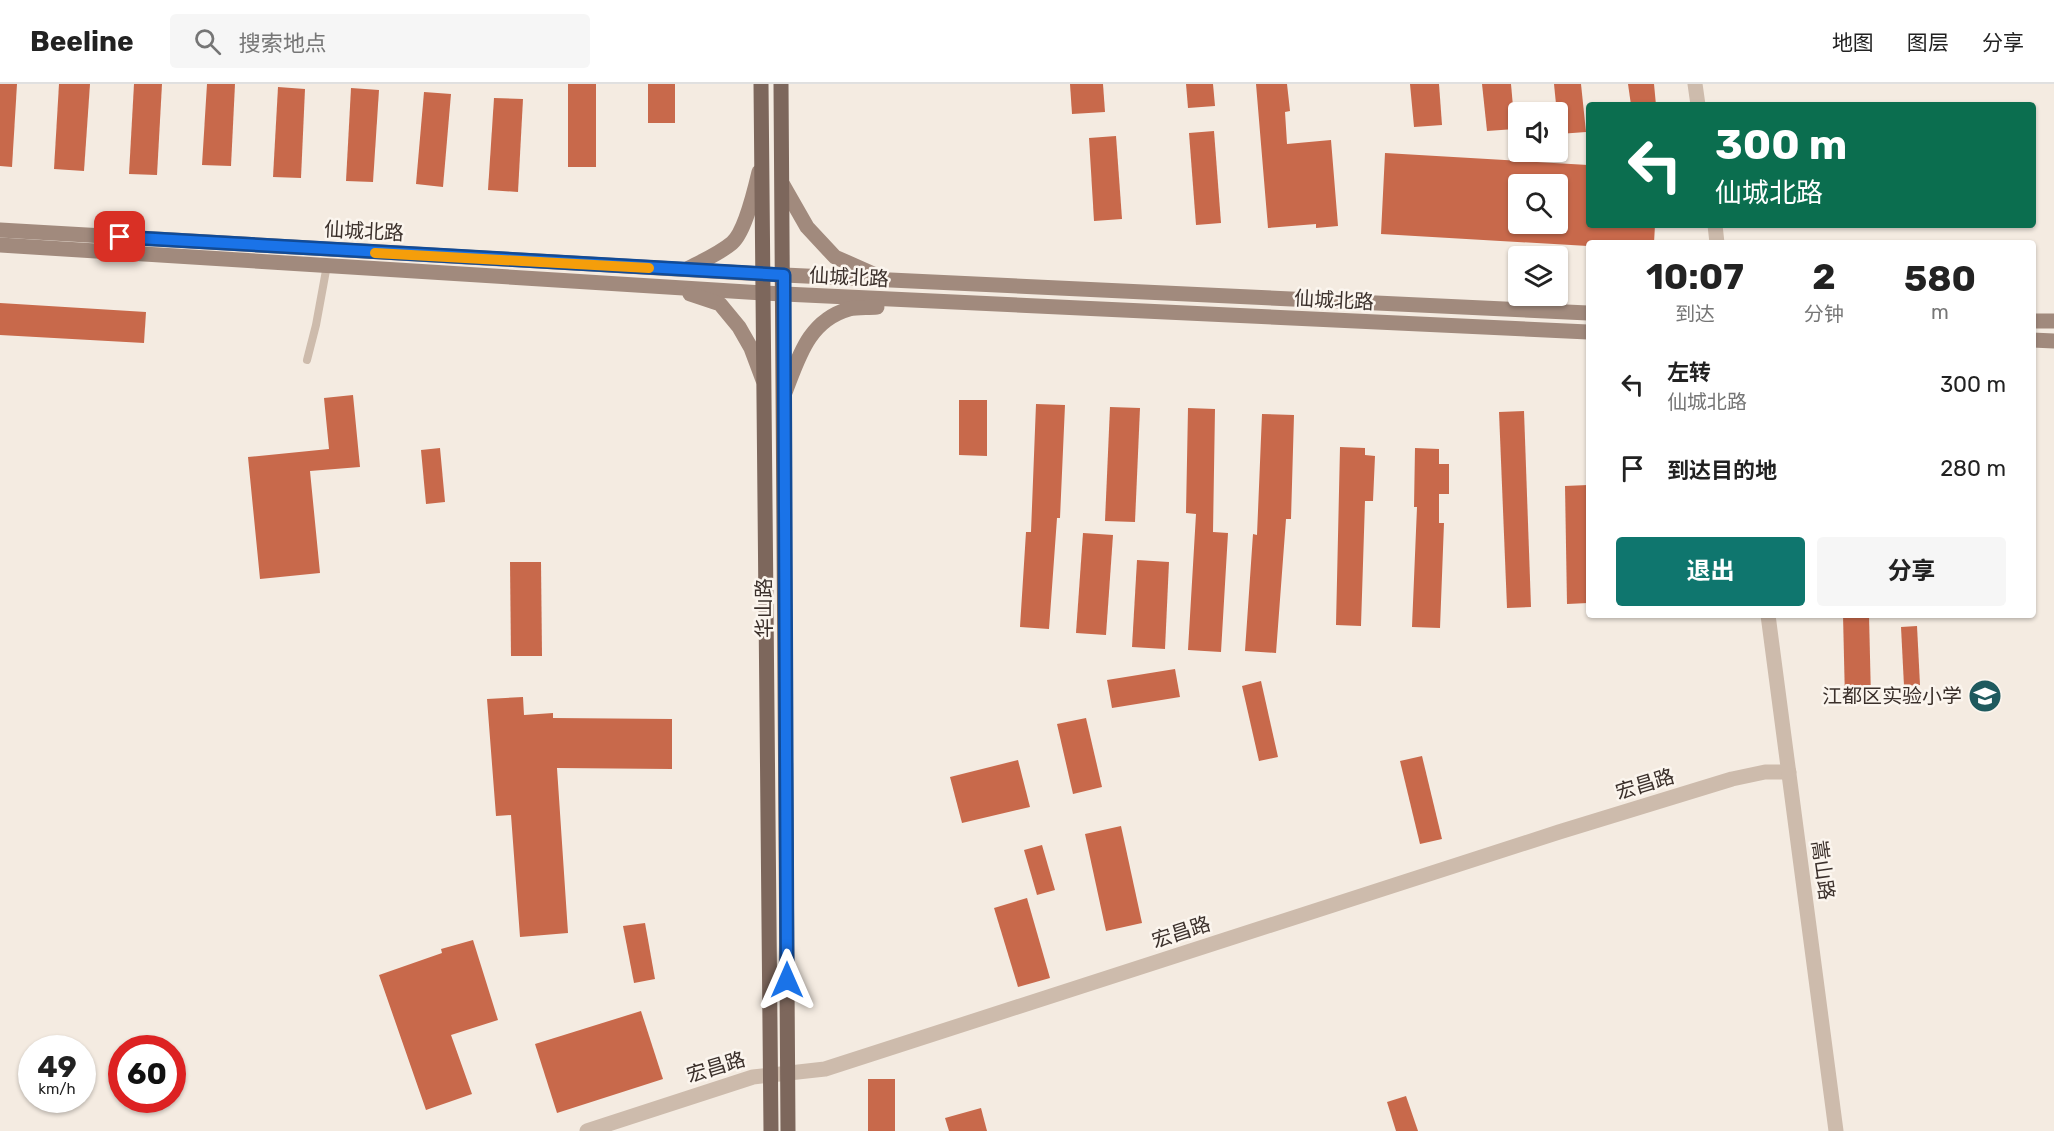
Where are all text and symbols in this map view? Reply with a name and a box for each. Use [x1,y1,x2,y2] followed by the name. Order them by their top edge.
[170,14,590,68] search box
[30,25,134,58] text: Beeline
[191,25,224,58] icon: search
[239,30,327,57] text: 搜索地点
[1832,30,1874,55] text: 地图
[1907,30,1949,55] text: 图层
[1982,30,2024,55] text: 分享
[1508,102,1568,306] map controls
[1508,102,1568,162] button: sound
[1715,120,1847,170] text: 300 m
[1616,126,1694,204] icon: left
[1508,174,1568,234] button: search
[1715,177,1823,209] text: 仙城北路
[94,211,145,262] pin
[323,217,405,245] street label: 仙城北路
[103,220,136,253] icon: arrive
[1508,246,1568,306] button: layers
[1646,255,1744,298] text: 10:07
[1812,255,1836,298] text: 2
[1904,257,1976,300] text: 580
[808,263,890,291] street label: 仙城北路
[1293,286,1375,314] street label: 仙城北路
[1931,300,1949,324] text: m
[1675,302,1715,326] text: 到达
[1804,302,1844,326] text: 分钟
[1667,359,1711,386] text: 左转
[1616,368,1649,401] icon: left
[1940,371,2006,398] text: 300 m
[1667,390,1747,414] text: 仙城北路
[1616,452,1649,485] icon: arrive
[1940,455,2006,482] text: 280 m
[1667,457,1777,484] text: 到达目的地
[1616,537,1805,606] button: 退出
[1817,537,2006,606] button: 分享
[752,578,776,638] street label: 华山路
[1967,678,2003,714] school or university icon: 江都区实验小学
[1822,684,1962,708] place label: 江都区实验小学
[1613,764,1677,804] street label: 宏昌路
[1807,839,1839,901] street label: 嵩山路
[1149,911,1213,953] street label: 宏昌路
[755,948,819,1012] position arrow
[108,1035,186,1113] speed limit sign: 60
[684,1047,748,1087] street label: 宏昌路
[37,1049,77,1085] text: 49
[38,1080,76,1098] text: km/h

